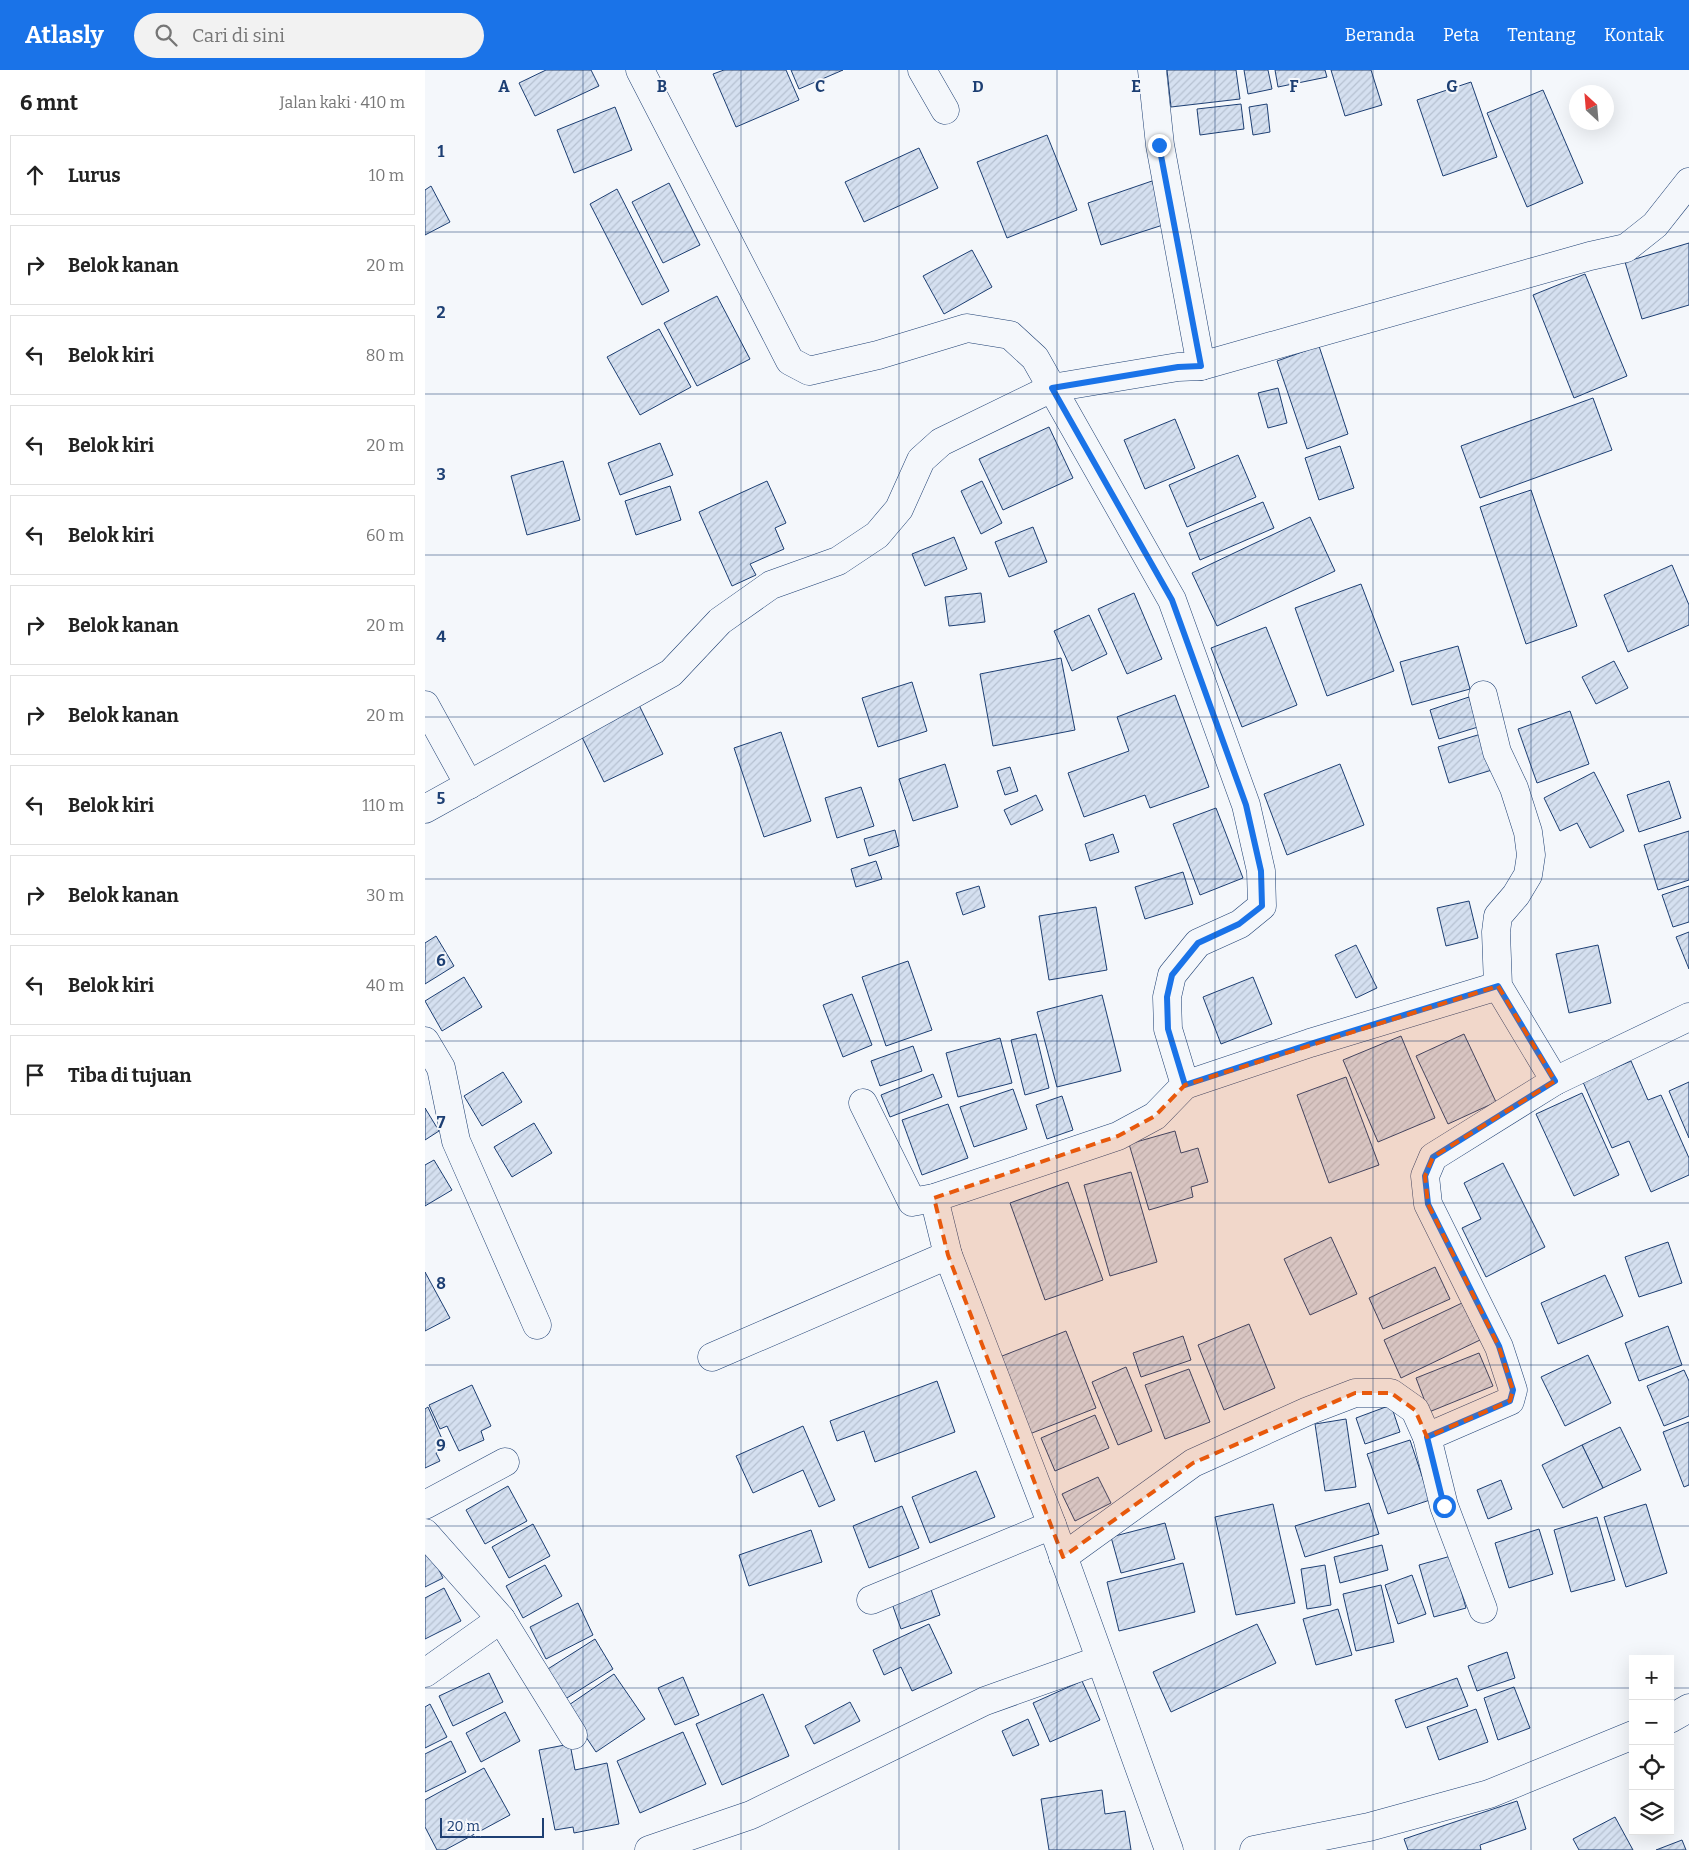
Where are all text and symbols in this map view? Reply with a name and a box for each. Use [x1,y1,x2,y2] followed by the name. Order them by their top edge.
[134,13,484,58] search box
[25,21,104,49] text: Atlasly
[152,21,180,49] icon: search
[192,24,285,47] text: Cari di sini
[1345,24,1415,46] text: Beranda
[1443,24,1479,46] text: Peta
[1507,24,1576,46] text: Tentang
[1604,24,1664,46] text: Kontak
[498,77,510,96] text: A
[657,77,667,96] text: B
[815,77,825,96] text: C
[972,77,984,96] text: D
[1131,77,1141,96] text: E
[1290,77,1299,96] text: F
[1446,77,1458,96] text: G
[1569,85,1614,130] north arrow
[20,90,78,116] text: 6 mnt
[280,93,405,112] text: Jalan kaki · 410 m
[1148,134,1171,157] route end
[438,142,445,161] text: 1
[21,161,49,189] icon: ahead
[68,164,121,187] text: Lurus
[369,166,404,185] text: 10 m
[21,251,49,279] icon: right
[68,254,179,277] text: Belok kanan
[367,256,404,275] text: 20 m
[436,303,446,322] text: 2
[21,341,49,369] icon: left
[68,344,154,367] text: Belok kiri
[366,346,404,365] text: 80 m
[21,431,49,459] icon: left
[68,434,154,457] text: Belok kiri
[367,436,404,455] text: 20 m
[436,465,446,484] text: 3
[21,521,49,549] icon: left
[68,524,154,547] text: Belok kiri
[366,526,404,545] text: 60 m
[21,611,49,639] icon: right
[68,614,179,637] text: Belok kanan
[367,616,404,635] text: 20 m
[436,627,446,646] text: 4
[21,701,49,729] icon: right
[68,704,179,727] text: Belok kanan
[367,706,404,725] text: 20 m
[437,789,446,808] text: 5
[21,791,49,819] icon: left
[68,794,154,817] text: Belok kiri
[362,796,404,815] text: 110 m
[21,881,49,909] icon: right
[68,884,179,907] text: Belok kanan
[366,886,404,905] text: 30 m
[436,951,446,970] text: 6
[21,971,49,999] icon: left
[68,974,154,997] text: Belok kiri
[366,976,404,995] text: 40 m
[21,1061,49,1089] icon: arrive
[68,1064,192,1087] text: Tiba di tujuan
[437,1113,446,1132] text: 7
[436,1274,446,1293] text: 8
[436,1436,446,1455] text: 9
[1433,1495,1456,1518] route start
[1629,1655,1674,1835] map controls
[1629,1655,1674,1700] button: +
[1629,1700,1674,1745] button: −
[1629,1745,1674,1790] button: locate
[1629,1790,1674,1835] button: layers
[440,1815,544,1838] scale bar
[447,1818,480,1835] text: 20 m

